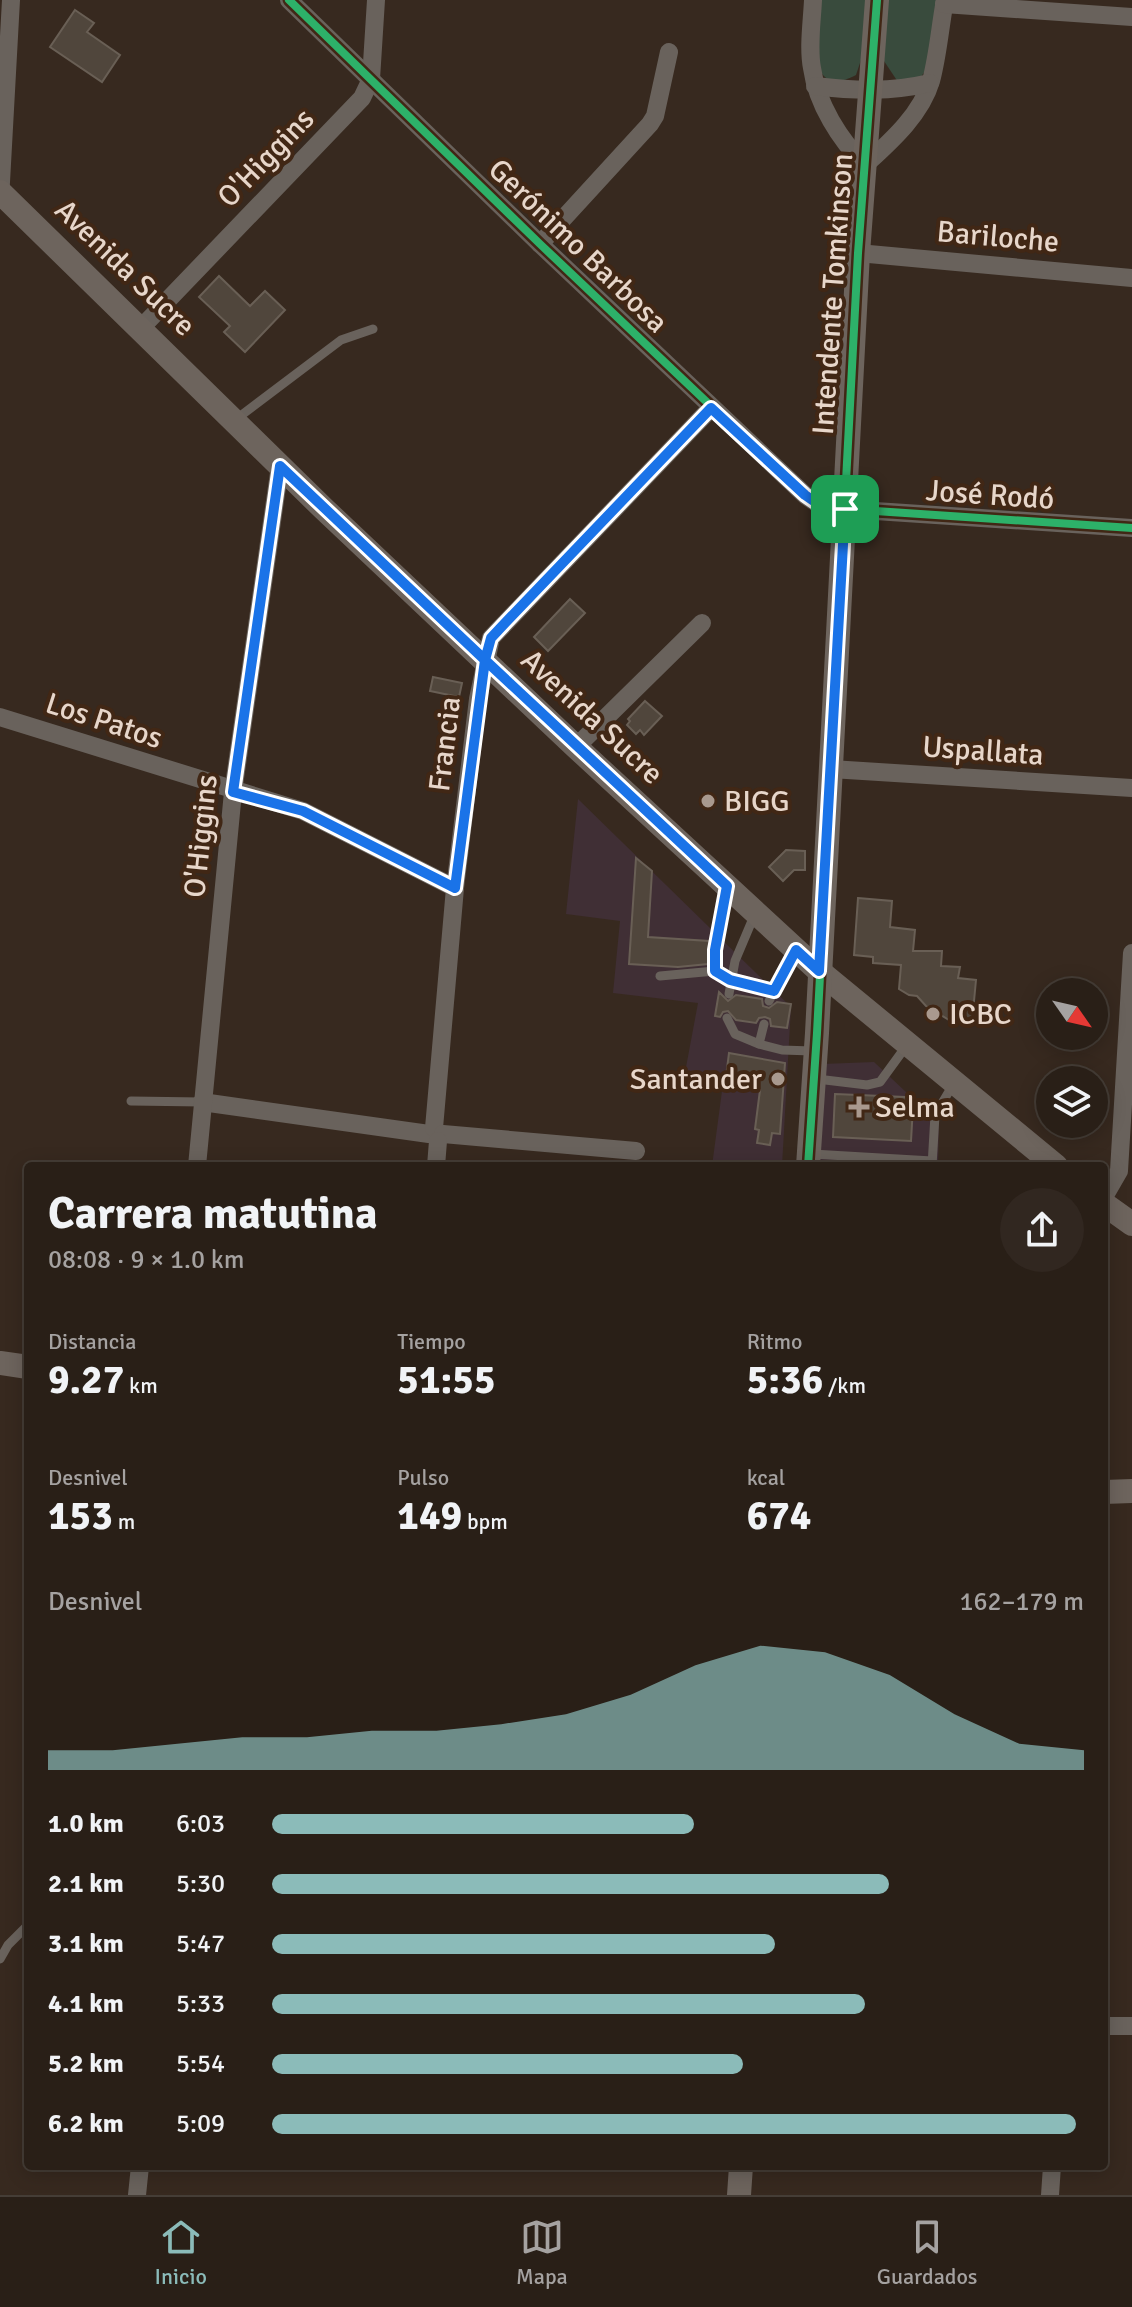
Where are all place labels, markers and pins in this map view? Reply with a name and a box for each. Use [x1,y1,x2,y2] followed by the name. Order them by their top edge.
[811,475,879,543] pin
[724,783,790,820] place label: BIGG
[699,792,717,810] marker: BIGG
[949,996,1012,1033] place label: ICBC
[924,1005,942,1023] marker: ICBC
[630,1061,762,1098] place label: Santander
[769,1070,787,1088] marker: Santander
[875,1089,955,1126] place label: Selma
[850,1098,868,1116] marker: Selma

